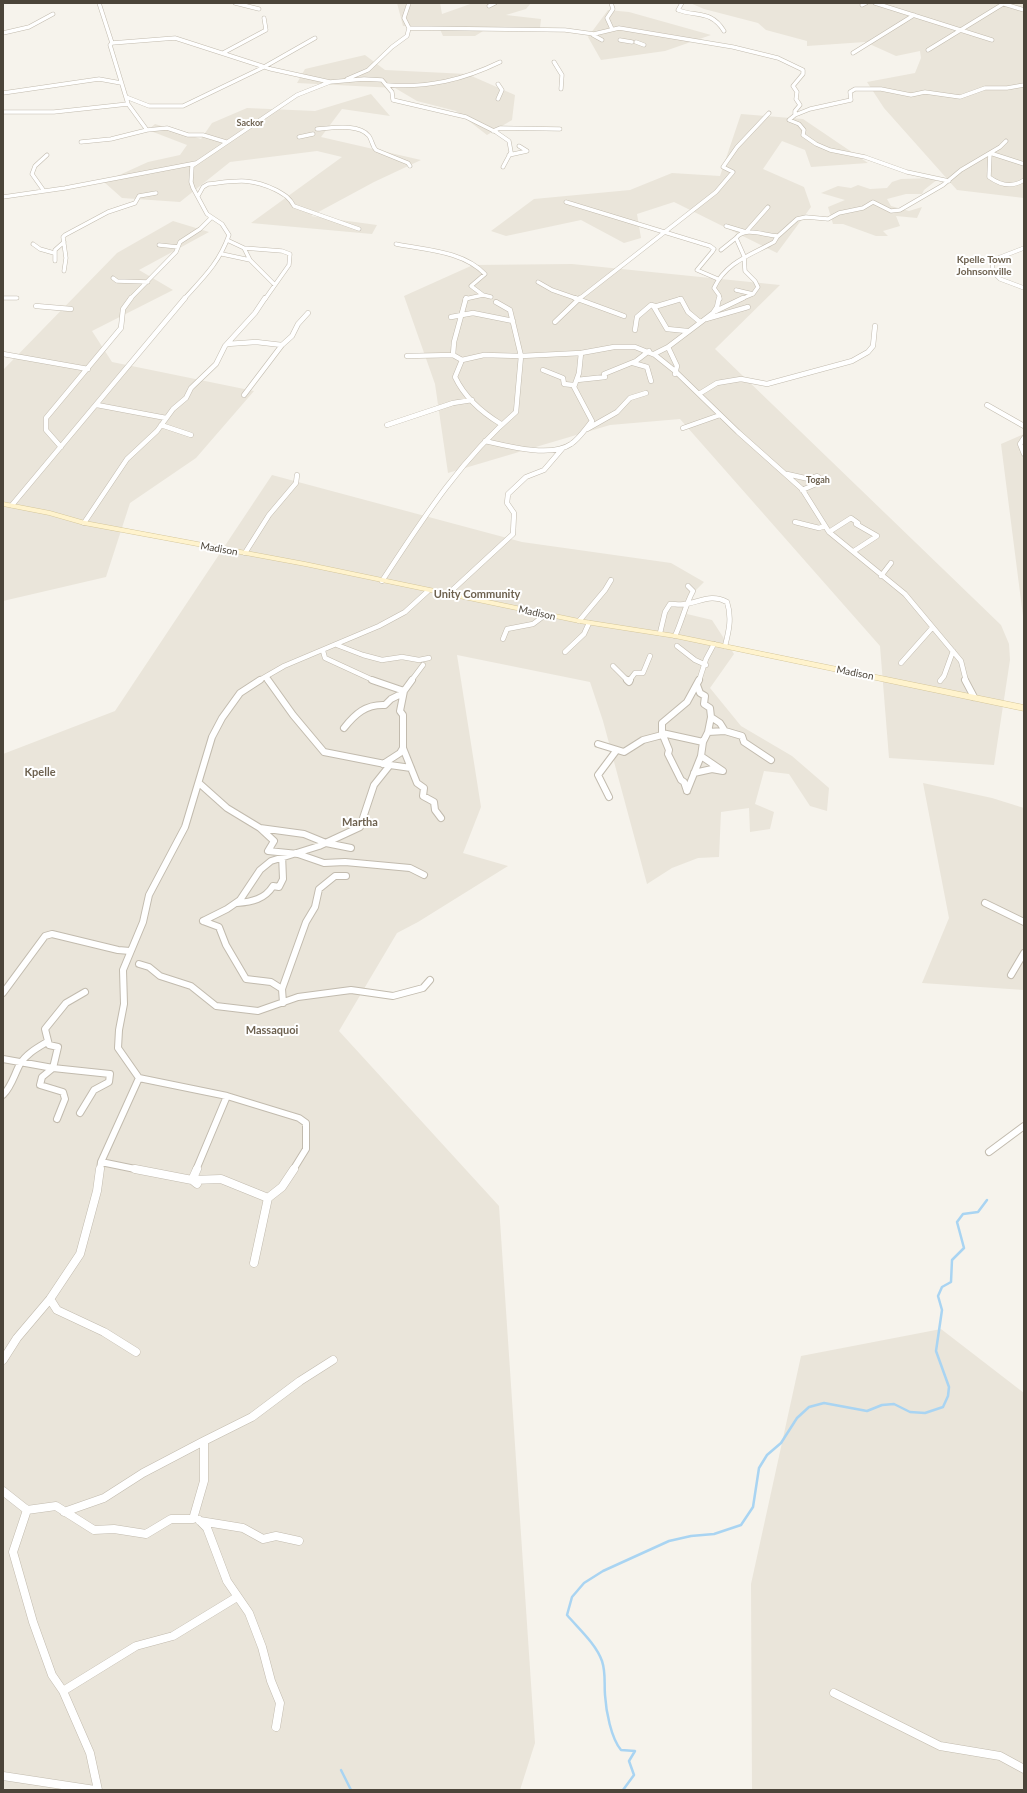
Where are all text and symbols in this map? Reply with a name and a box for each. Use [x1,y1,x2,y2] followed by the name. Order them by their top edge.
[237,118,263,128] district label: Sackor
[957,254,1011,278] district label: Kpelle Town Johnsonville
[806,475,830,485] district label: Togah
[199,540,239,558] street label: Madison
[434,587,520,601] district label: Unity Community
[517,603,557,623] street label: Madison
[835,664,875,682] street label: Madison
[24,765,56,779] district label: Kpelle
[342,815,378,829] district label: Martha
[246,1023,298,1037] district label: Massaquoi

